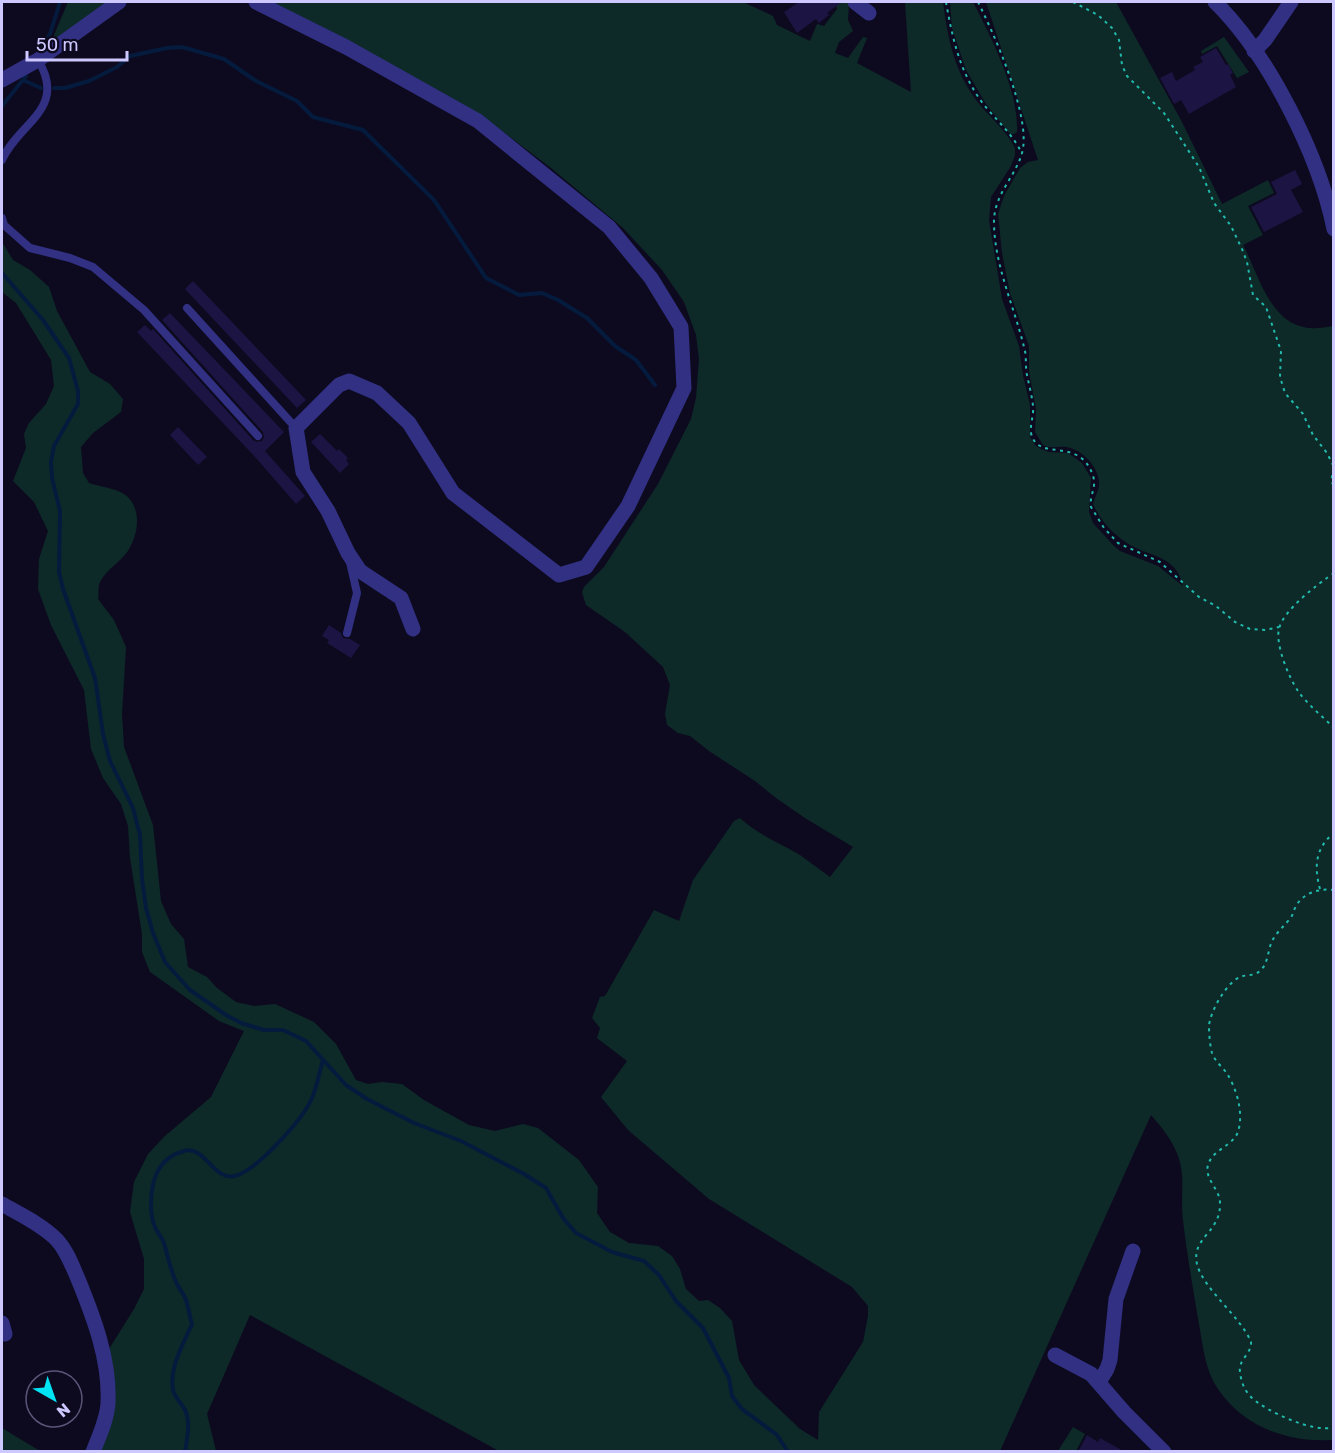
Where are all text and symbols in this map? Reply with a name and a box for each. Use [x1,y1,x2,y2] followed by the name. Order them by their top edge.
[27,24,128,62] scale bar
[36,34,79,56] text: 50 m
[24,1369,84,1429] north arrow
[53,1399,74,1421] text: N

